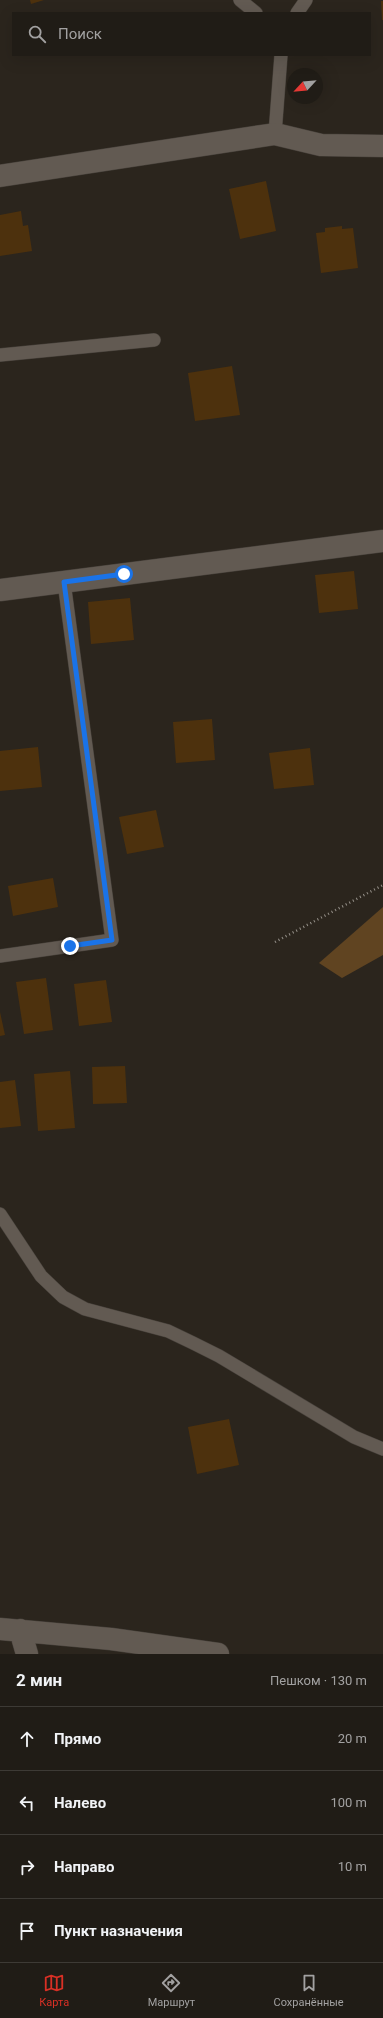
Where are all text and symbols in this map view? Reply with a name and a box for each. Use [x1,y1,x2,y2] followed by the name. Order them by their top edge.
[12,12,371,56] search box
[26,23,48,45] icon: search
[58,25,102,43] text: Поиск
[287,68,323,104] north arrow
[115,565,133,583] route start
[61,937,79,955] route end
[16,1670,62,1690] text: 2 мин
[270,1673,367,1688] text: Пешком · 130 m
[16,1728,38,1750] icon: ahead
[54,1730,101,1748] text: Прямо
[338,1731,367,1746] text: 20 m
[16,1792,38,1814] icon: left
[54,1794,106,1812] text: Налево
[330,1795,367,1810] text: 100 m
[16,1856,38,1878] icon: right
[54,1858,115,1876] text: Направо
[338,1859,367,1874] text: 10 m
[16,1920,38,1942] icon: arrive
[54,1922,183,1940] text: Пункт назначения
[39,1972,69,2009] tab: Карта
[148,1972,195,2009] tab: Маршрут
[274,1972,344,2009] tab: Сохранённые

